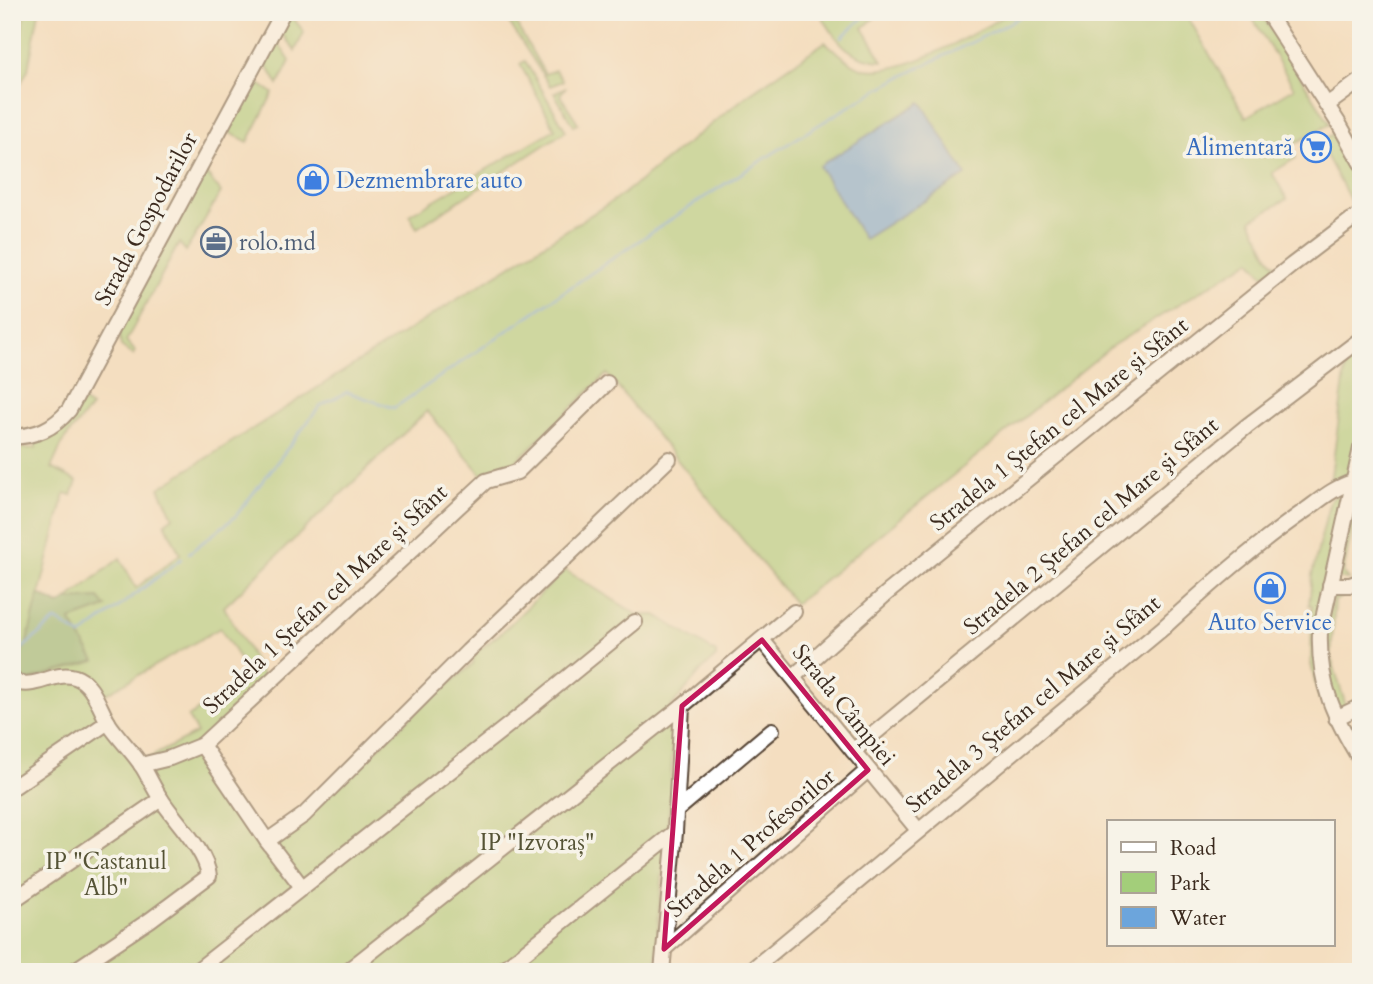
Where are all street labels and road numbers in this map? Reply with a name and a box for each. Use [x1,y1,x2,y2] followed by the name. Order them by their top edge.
[87,126,205,311] street label: Strada Gospodarilor
[923,310,1195,538] street label: Stradela 1 Ştefan cel Mare şi Sfânt
[957,410,1225,642] street label: Stradela 2 Ştefan cel Mare şi Sfânt
[196,477,454,721] street label: Stradela 1 Ștefan cel Mare și Sfânt
[899,588,1167,820] street label: Stradela 3 Ştefan cel Mare şi Sfânt
[785,638,903,772] street label: Strada Câmpiei
[660,761,842,925] street label: Stradela 1 Profesorilor

